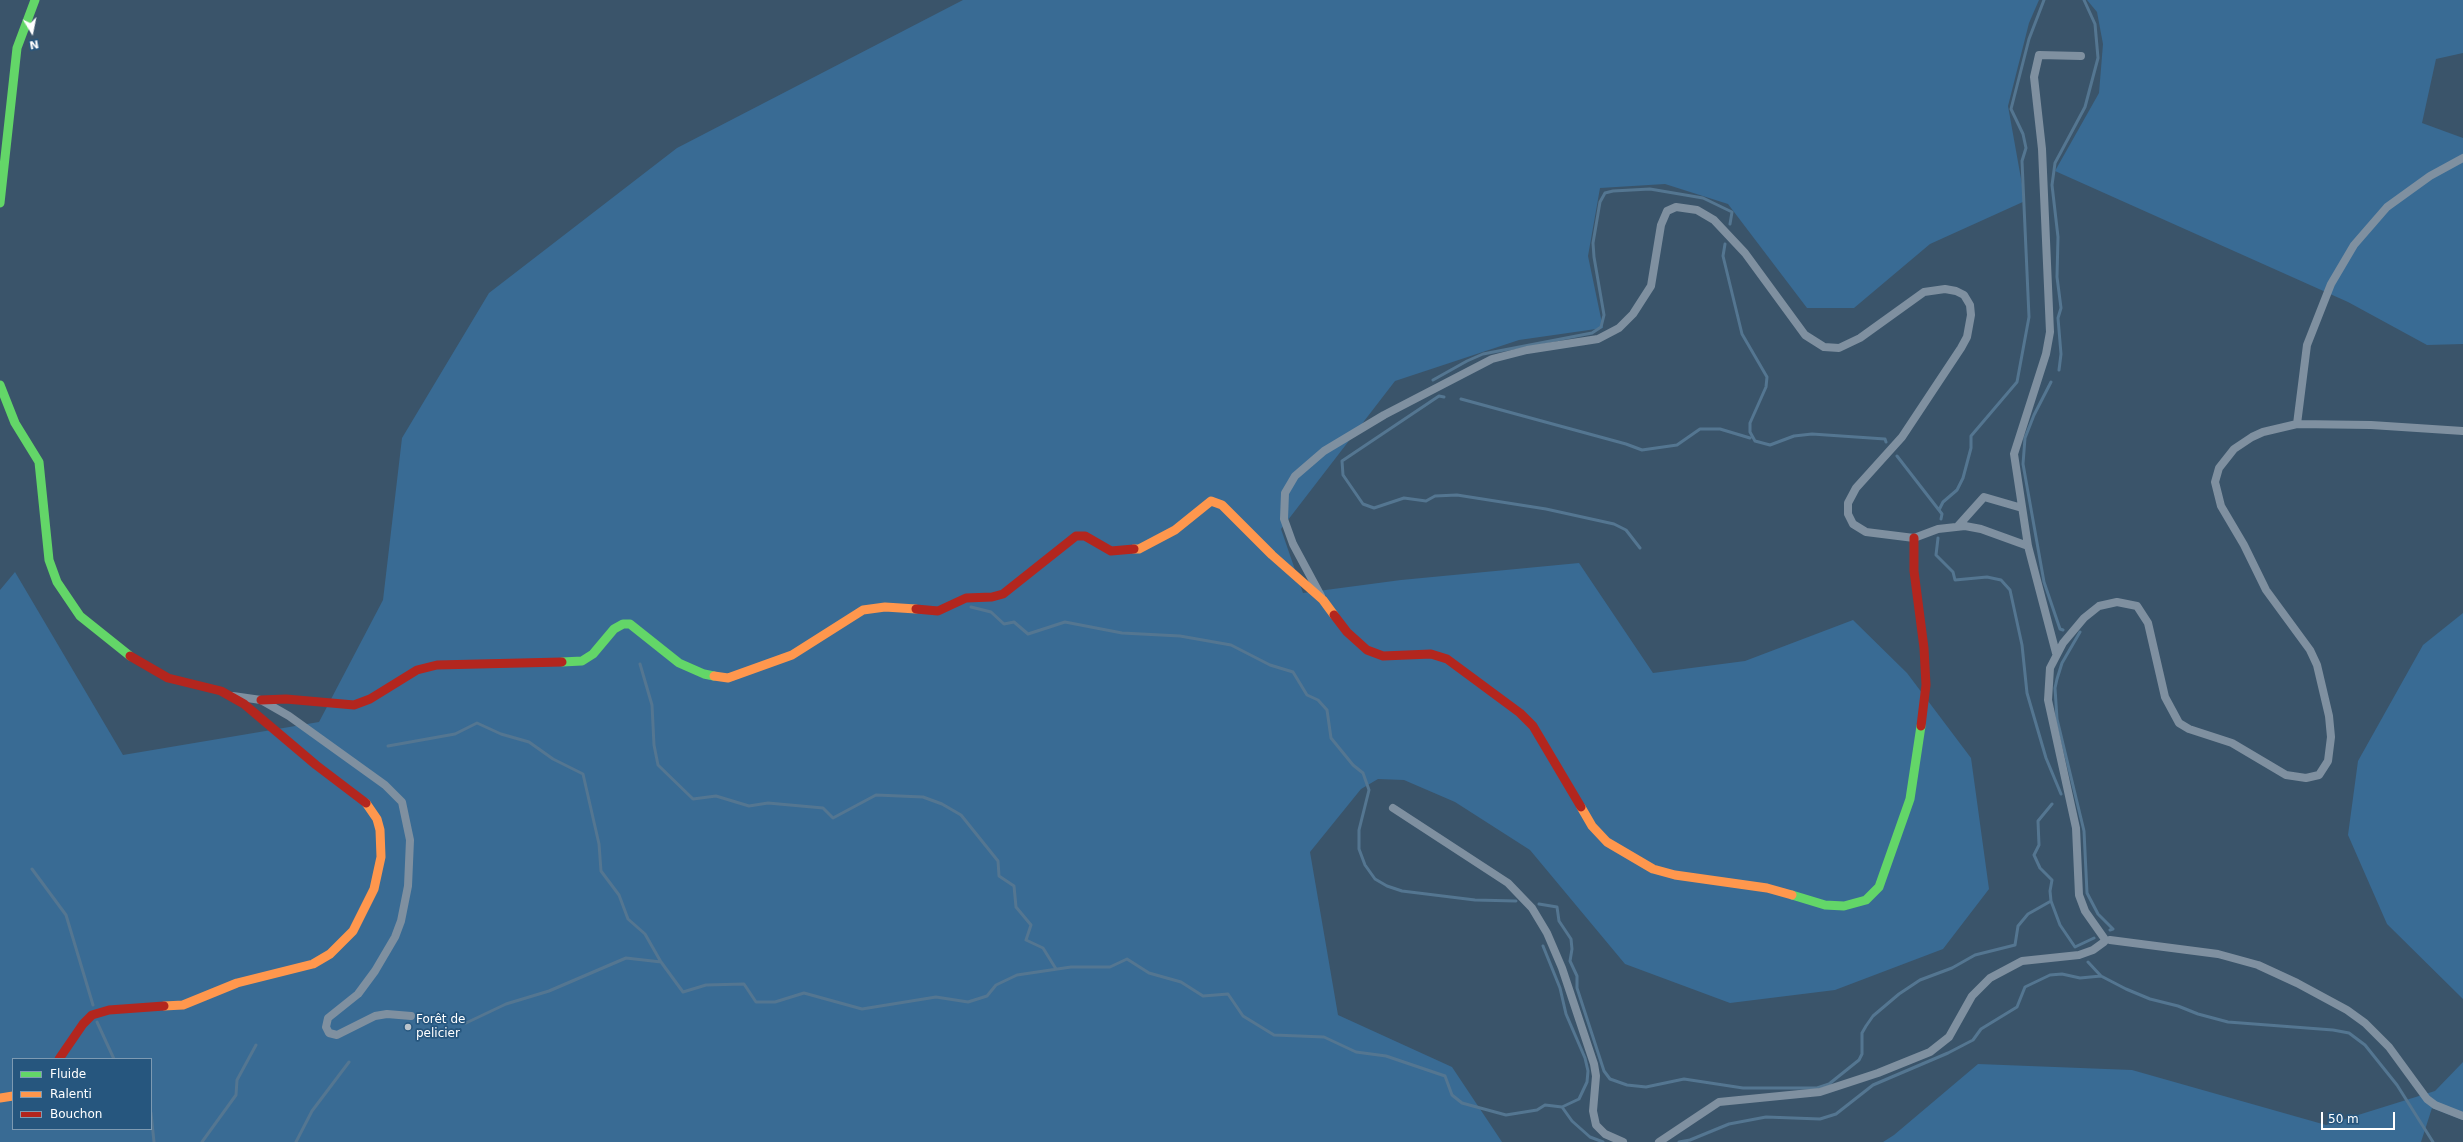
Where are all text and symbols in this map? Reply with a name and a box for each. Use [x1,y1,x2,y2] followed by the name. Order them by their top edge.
[12,12,52,52] north arrow
[29,37,40,52] text: N
[416,1013,465,1041] place label: Forêt de pelicier
[403,1022,413,1032] marker: Forêt de pelicier
[12,1058,152,1130] legend
[50,1067,86,1081] text: Fluide
[50,1087,92,1101] text: Ralenti
[2323,1104,2397,1130] scale bar
[50,1107,102,1121] text: Bouchon
[2328,1112,2359,1126] text: 50 m

